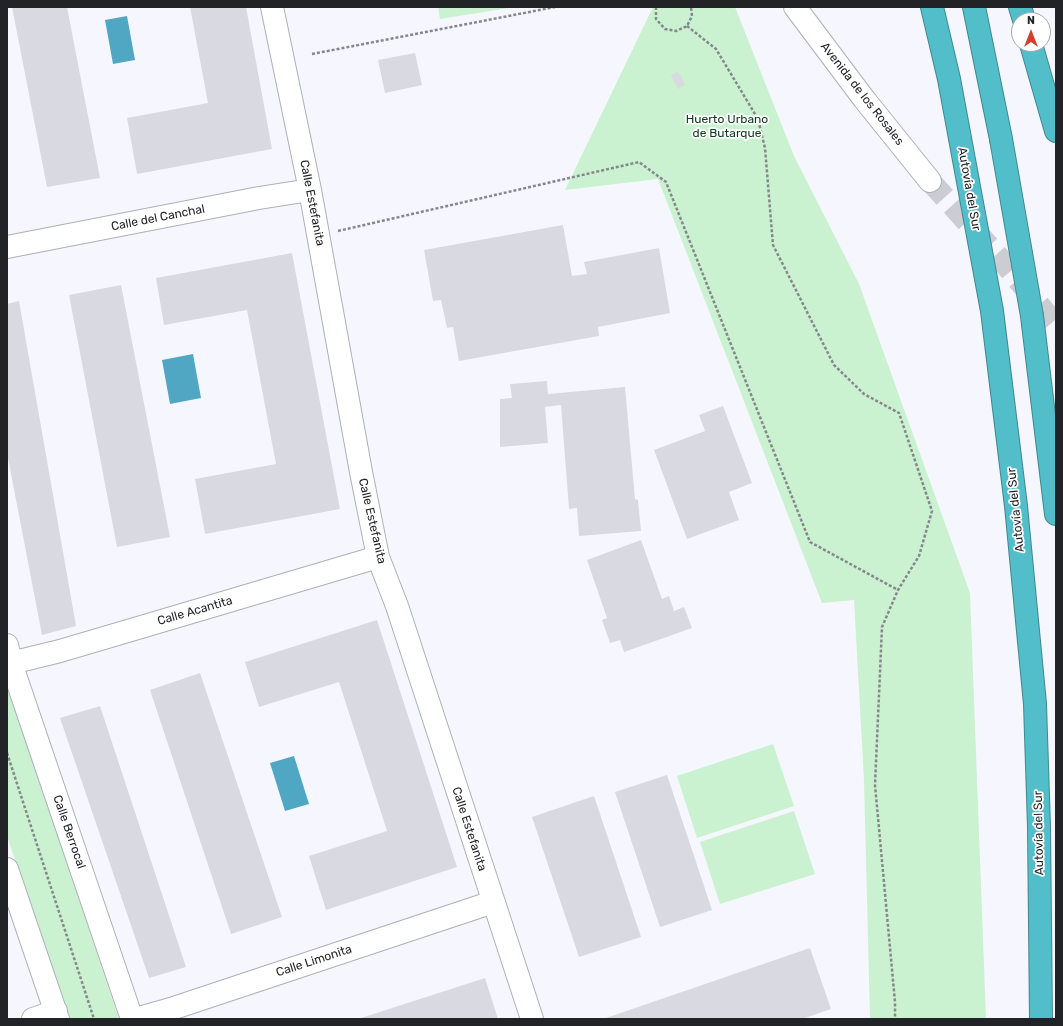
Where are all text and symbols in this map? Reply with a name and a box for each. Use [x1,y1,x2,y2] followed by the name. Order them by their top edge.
[1011,12,1051,52] north arrow
[1027,14,1035,27] text: N
[817,40,907,148] street label: Avenida de los Rosales
[686,113,768,141] park label: Huerto Urbano de Butarque
[955,146,983,232] street label: Autovía del Sur
[297,159,327,247] street label: Calle Estefanita
[110,202,206,234] street label: Calle del Canchal
[1004,467,1028,553] street label: Autovía del Sur
[355,477,389,565] street label: Calle Estefanita
[156,593,234,629] street label: Calle Acantita
[449,785,489,873] street label: Calle Estefanita
[1031,791,1047,875] street label: Autovía del Sur
[50,793,88,871] street label: Calle Berrocal
[274,942,354,980] street label: Calle Limonita

